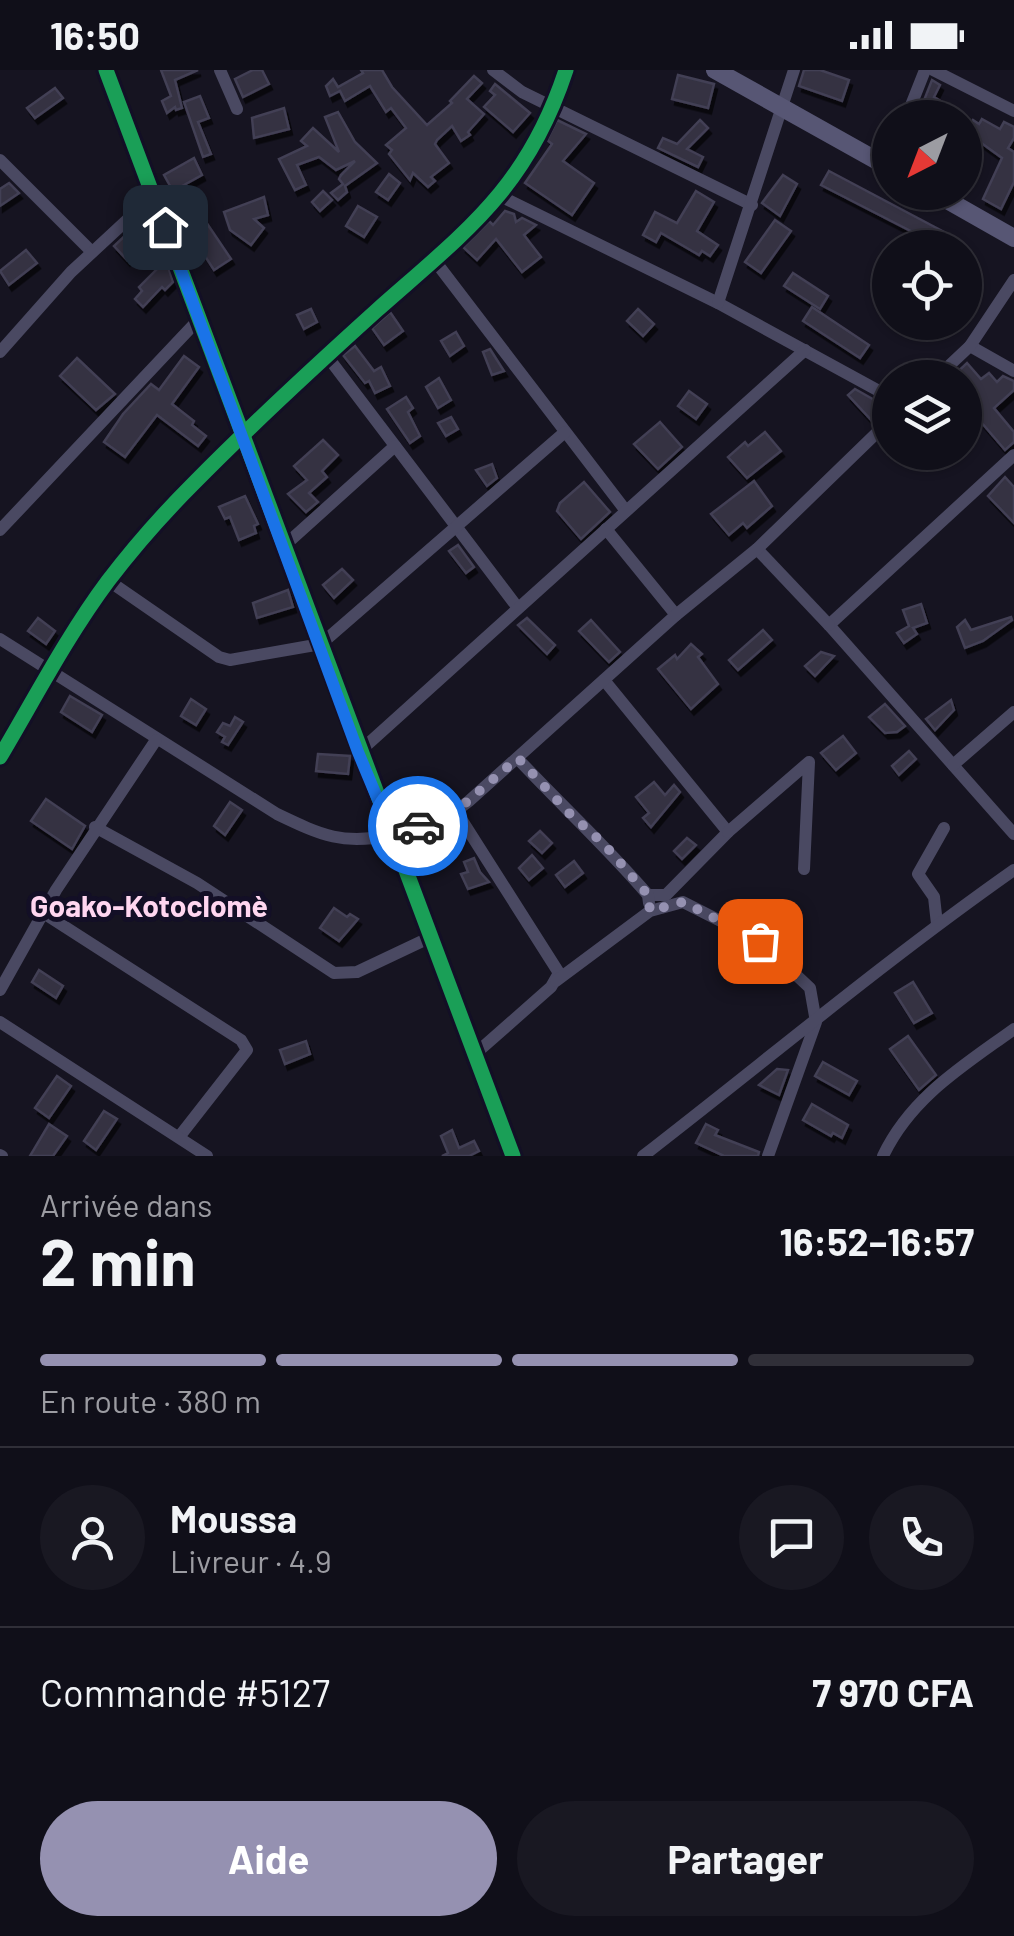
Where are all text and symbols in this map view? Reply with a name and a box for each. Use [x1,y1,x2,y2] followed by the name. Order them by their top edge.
[50,12,140,58] text: 16:50
[872,100,982,210] north arrow
[872,100,982,470] map controls
[123,185,208,270] pin
[138,200,193,255] icon: home
[872,230,982,340] button: locate
[872,360,982,470] button: layers
[368,776,468,876] courier
[391,799,446,854] icon: car
[30,887,268,923] district label: Goako-Kotoclomè
[718,899,803,984] pin
[733,914,788,969] icon: bag
[40,1185,213,1223] text: Arrivée dans
[779,1218,974,1264] text: 16:52–16:57
[40,1221,196,1299] text: 2 min
[40,1381,261,1419] text: En route · 380 m
[40,1485,145,1590] button: person
[739,1485,844,1590] button: chat
[869,1485,974,1590] button: phone
[170,1495,297,1541] text: Moussa
[170,1541,332,1579] text: Livreur · 4.9
[40,1669,330,1715] text: Commande #5127
[812,1669,974,1715] text: 7 970 CFA
[40,1801,497,1916] button: Aide
[517,1801,974,1916] button: Partager

